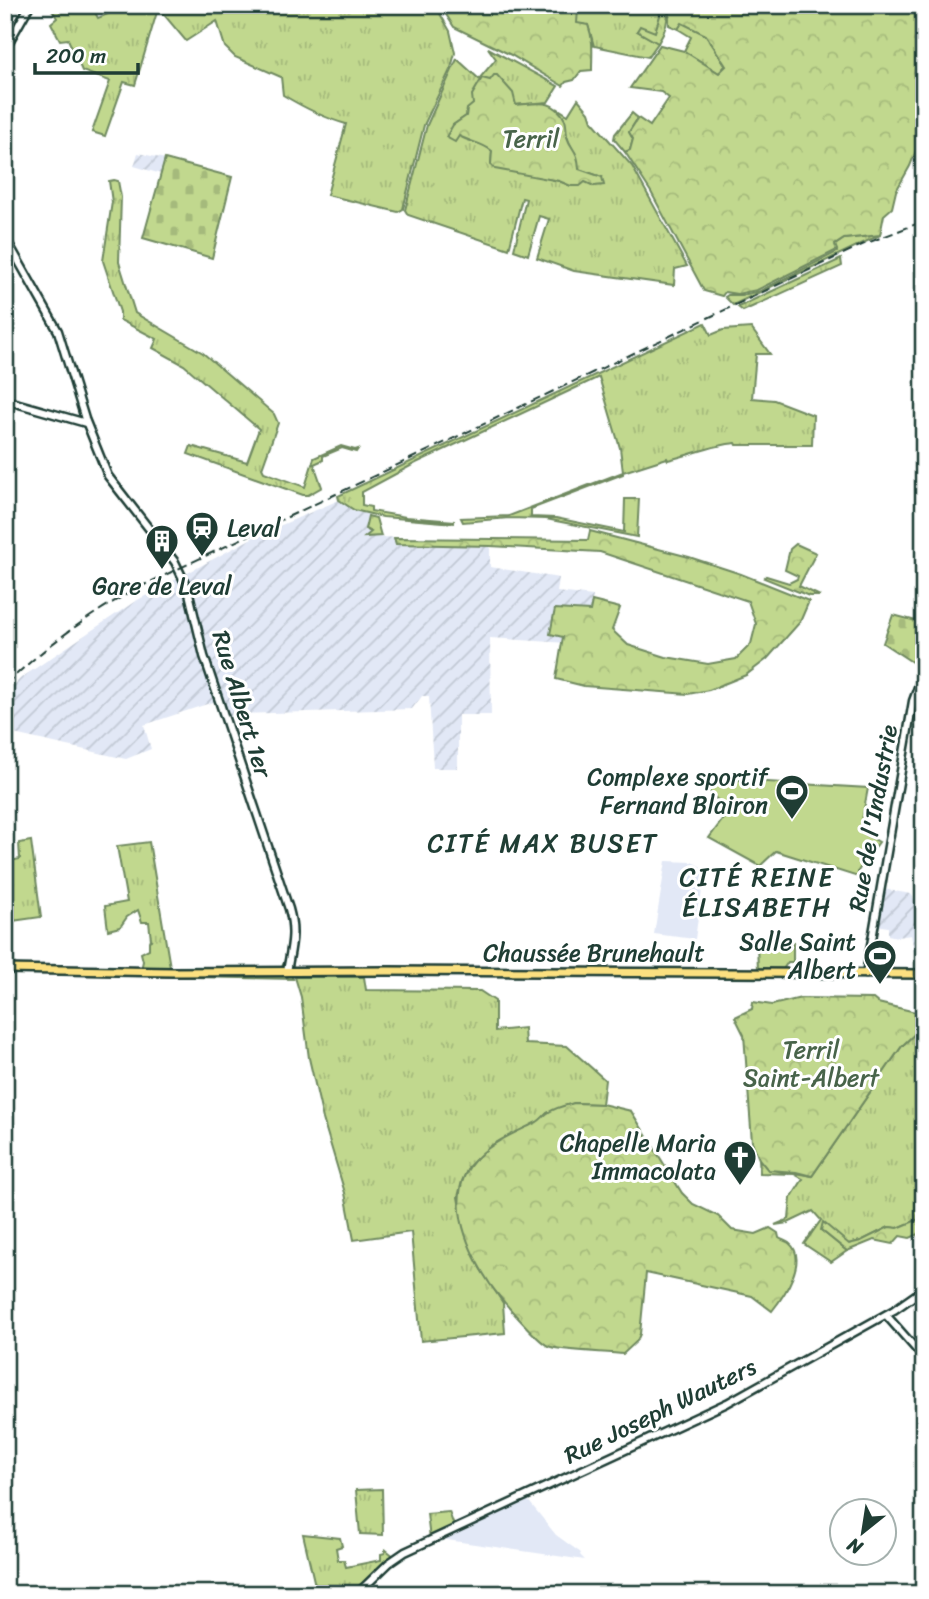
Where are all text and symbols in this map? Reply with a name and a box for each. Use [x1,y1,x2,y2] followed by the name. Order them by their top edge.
[35,32,138,76] scale bar
[46,37,106,75] text: 200 m
[503,118,560,160] park label: Terril
[227,507,282,549] place label: Leval
[183,509,221,558] station icon: Leval
[143,522,181,571] building icon: Gare de Leval
[92,565,233,607] place label: Gare de Leval
[200,625,285,785] street label: Rue Albert 1er
[836,721,910,915] street label: Rue de l'Industrie
[587,756,771,826] place label: Complexe sportif Fernand Blairon
[773,772,811,821] sports icon: Complexe sportif Fernand Blairon
[427,820,659,866] district label: CITÉ MAX BUSET
[679,854,835,930] district label: CITÉ REINE ÉLISABETH
[739,921,856,991] place label: Salle Saint Albert
[483,932,705,974] street label: Chaussée Brunehault
[861,937,899,986] sports icon: Salle Saint Albert
[743,1029,880,1099] park label: Terril Saint-Albert
[560,1122,716,1192] place label: Chapelle Maria Immacolata
[721,1138,759,1187] church icon: Chapelle Maria Immacolata
[556,1346,764,1476] street label: Rue Joseph Wauters
[828,1498,898,1568] north arrow
[840,1528,870,1564] text: N

